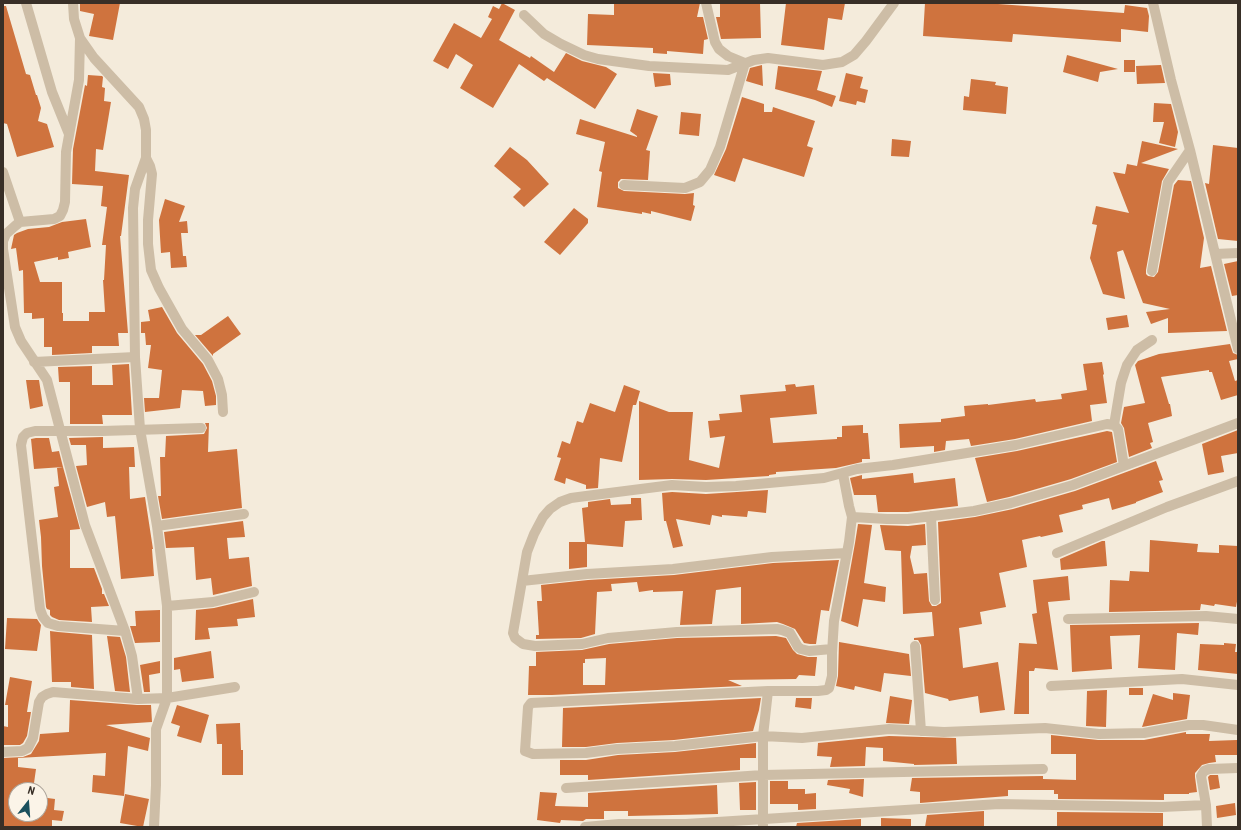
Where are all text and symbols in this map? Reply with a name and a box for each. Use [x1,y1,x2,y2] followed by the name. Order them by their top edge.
[8,782,48,822] north arrow
[26,784,36,798] text: N

